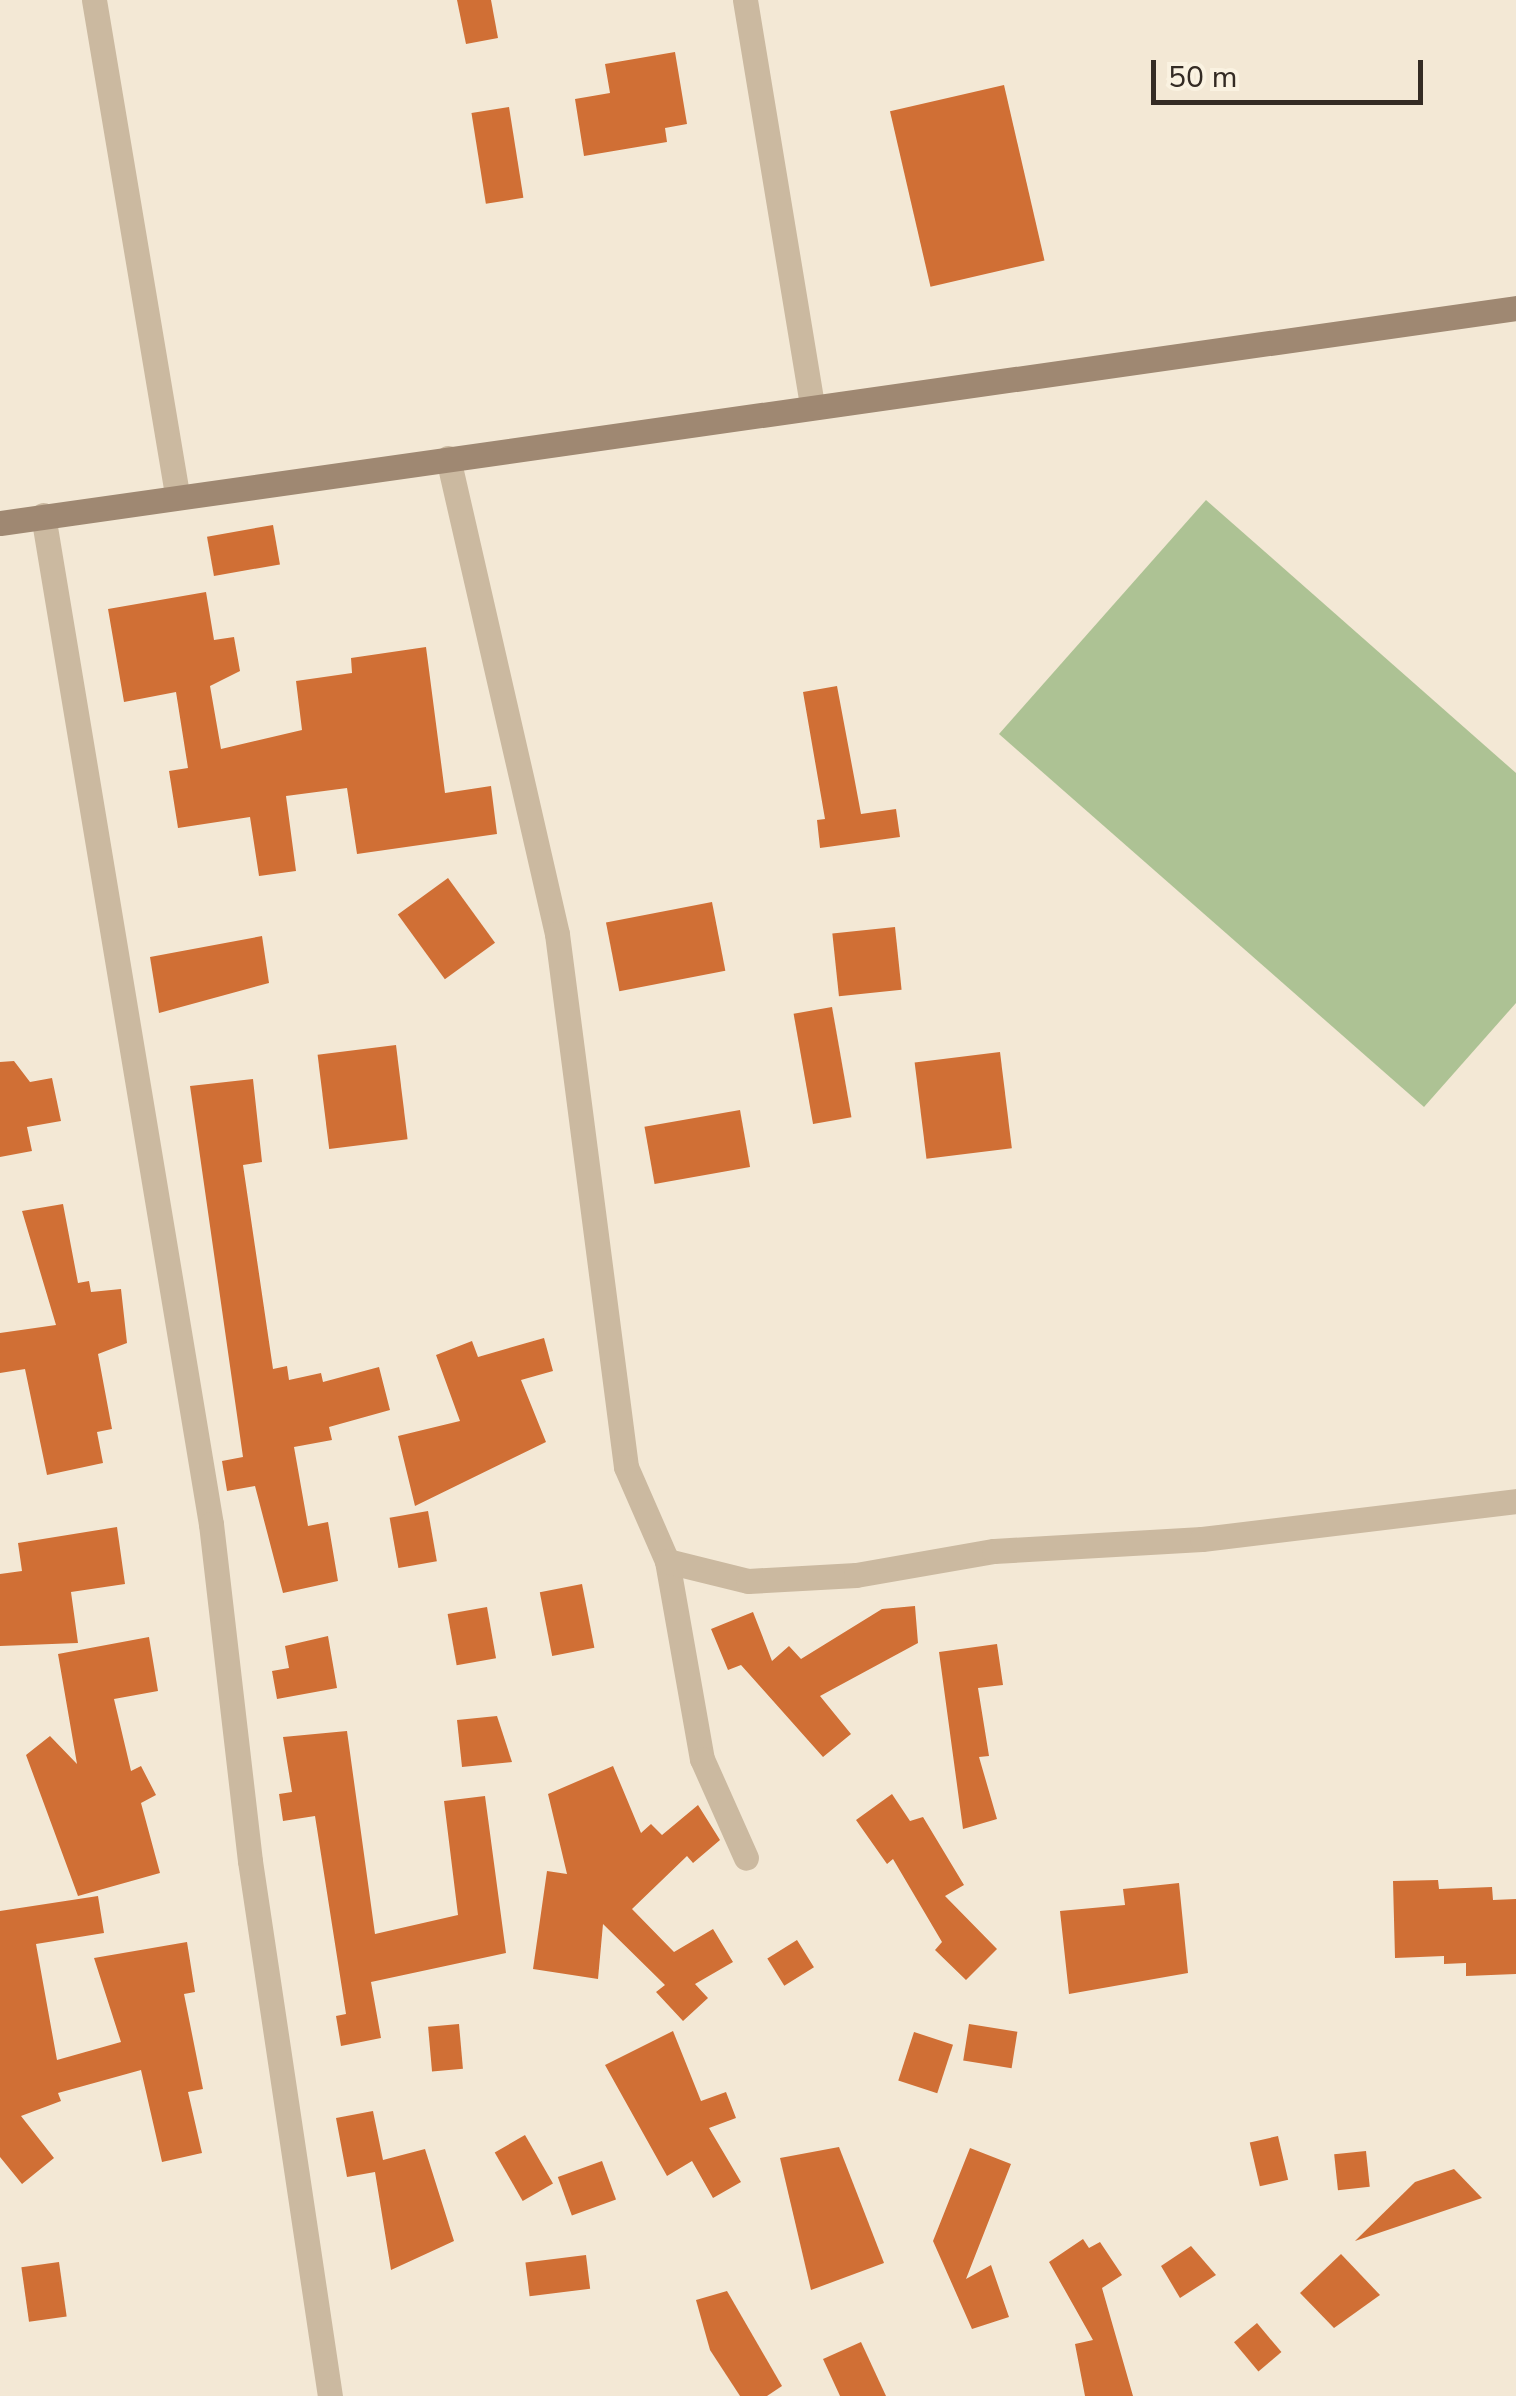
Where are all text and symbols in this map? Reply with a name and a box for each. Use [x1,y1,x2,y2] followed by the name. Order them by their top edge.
[1156,40,1428,102] scale bar
[1168,57,1237,98] text: 50 m

